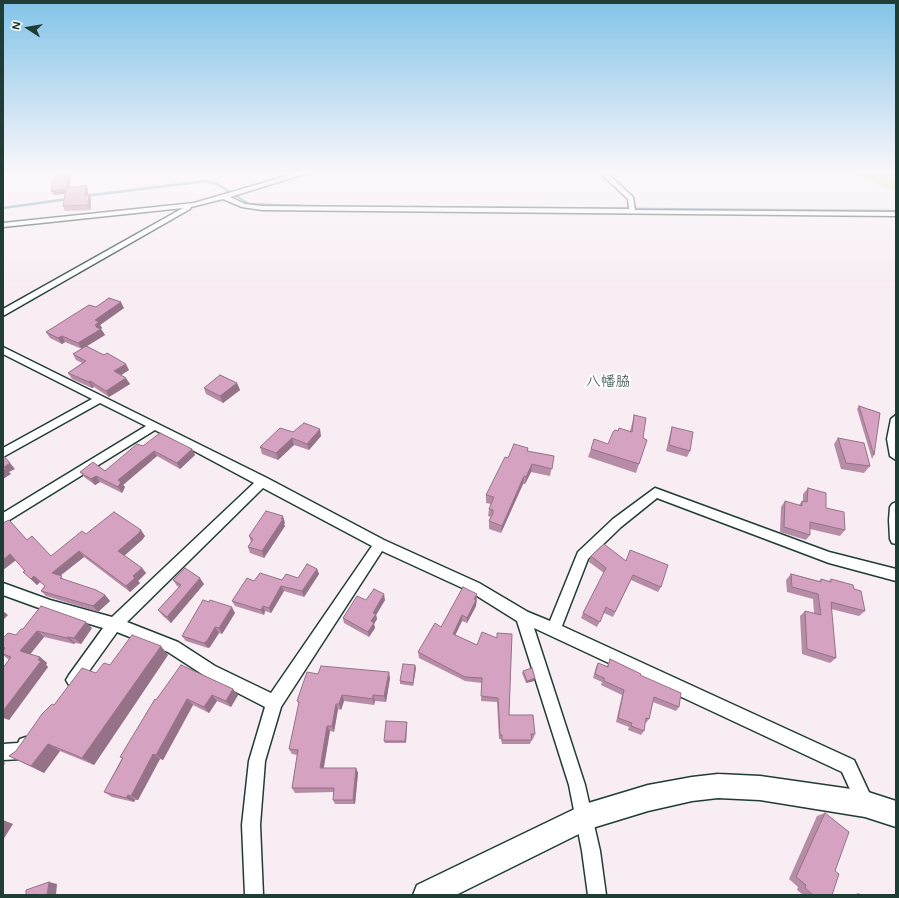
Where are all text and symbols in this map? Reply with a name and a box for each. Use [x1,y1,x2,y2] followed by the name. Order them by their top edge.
[8,8,48,48] north arrow
[8,20,24,31] text: N
[586,372,630,390] district label: 八幡脇

